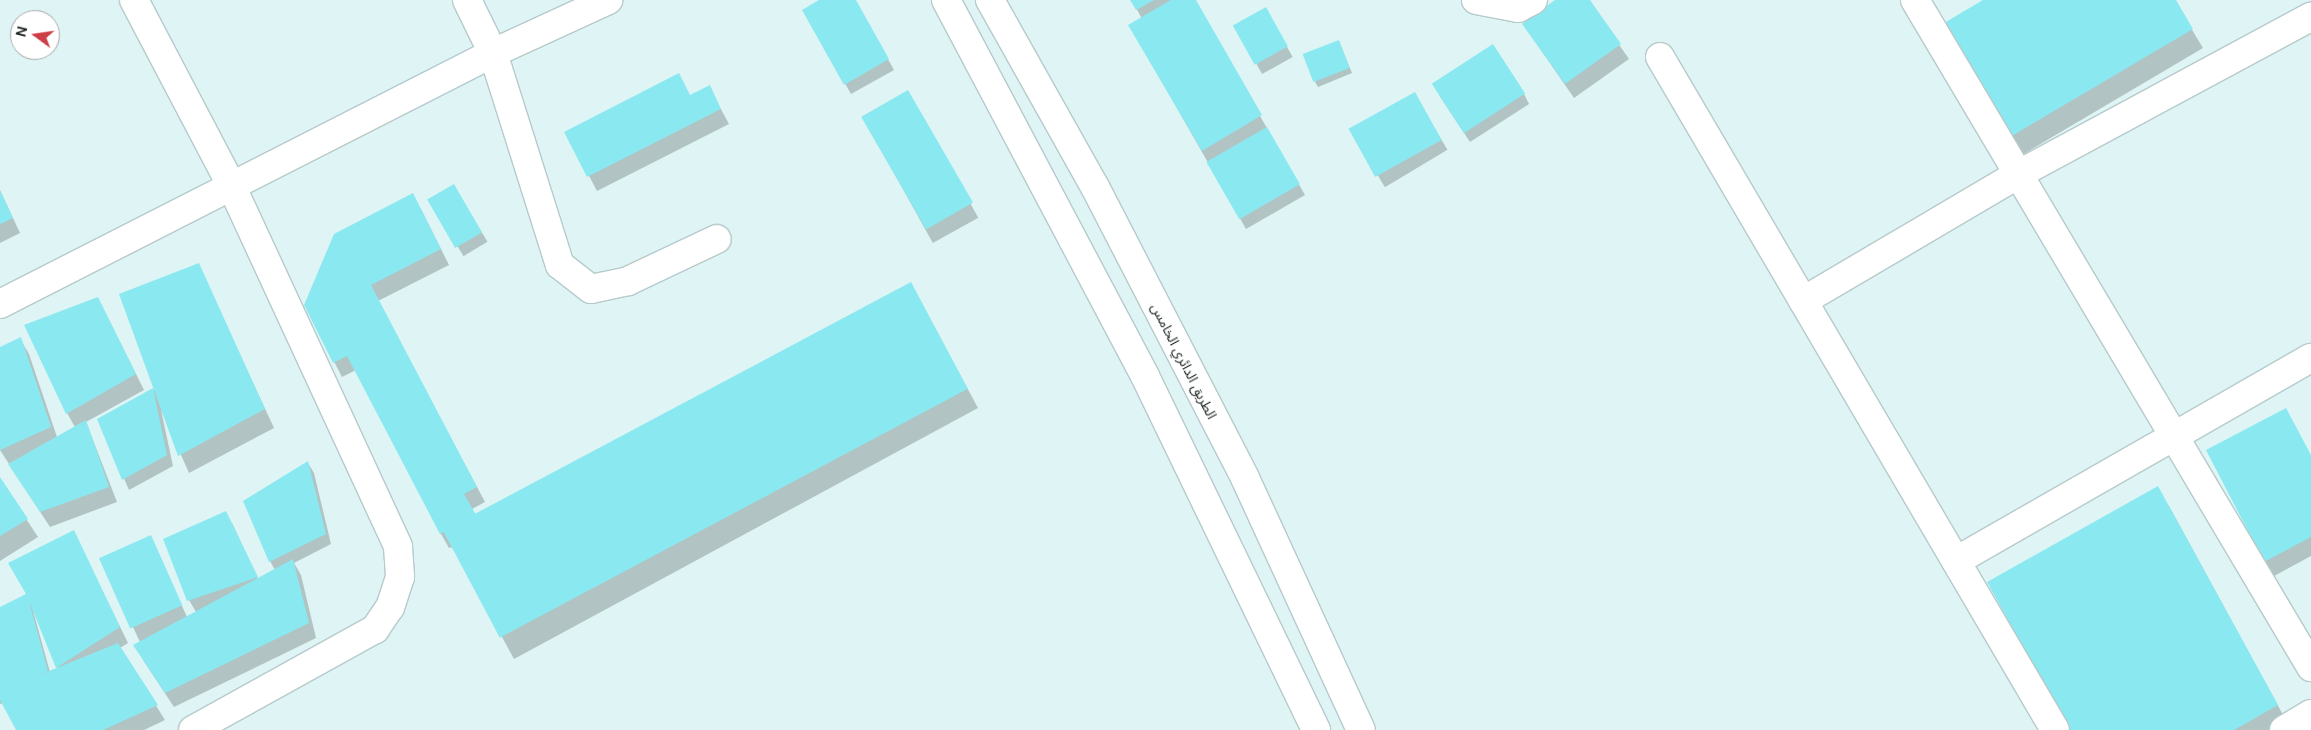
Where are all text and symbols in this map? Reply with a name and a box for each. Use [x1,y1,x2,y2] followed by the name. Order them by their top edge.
[10,10,60,60] north arrow
[11,24,31,39] text: N
[1148,300,1220,422] street label: الطريق الدائري الخامس

